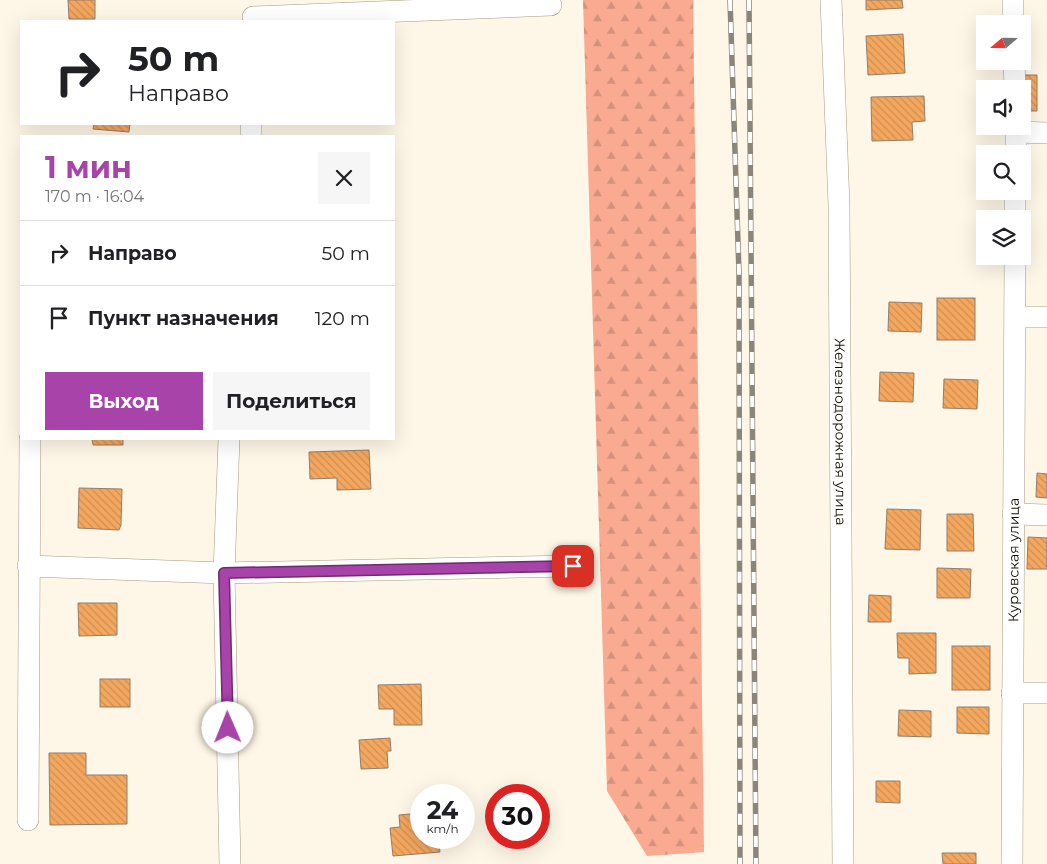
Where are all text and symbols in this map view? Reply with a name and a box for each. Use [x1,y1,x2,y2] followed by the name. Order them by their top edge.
[976,15,1031,70] north arrow
[976,15,1031,265] map controls
[128,37,219,80] text: 50 m
[45,40,110,105] icon: right
[128,80,229,107] text: Направо
[976,80,1031,135] button: sound
[976,145,1031,200] button: search
[45,149,132,186] text: 1 мин
[318,152,370,204] button: close
[45,187,144,206] text: 170 m · 16:04
[976,210,1031,265] button: layers
[45,239,73,267] icon: right
[88,242,177,265] text: Направо
[322,242,370,265] text: 50 m
[45,304,73,332] icon: arrive
[88,307,279,330] text: Пункт назначения
[315,307,370,330] text: 120 m
[831,338,850,525] street label: Железнодорожная улица
[45,372,203,430] button: Выход
[213,372,370,430] button: Поделиться
[1004,498,1023,622] street label: Куровская улица
[552,545,594,587] pin
[559,552,587,580] icon: arrive
[201,701,253,753] position arrow
[485,784,550,849] speed limit sign: 30
[427,795,458,825] text: 24
[426,821,459,836] text: km/h

